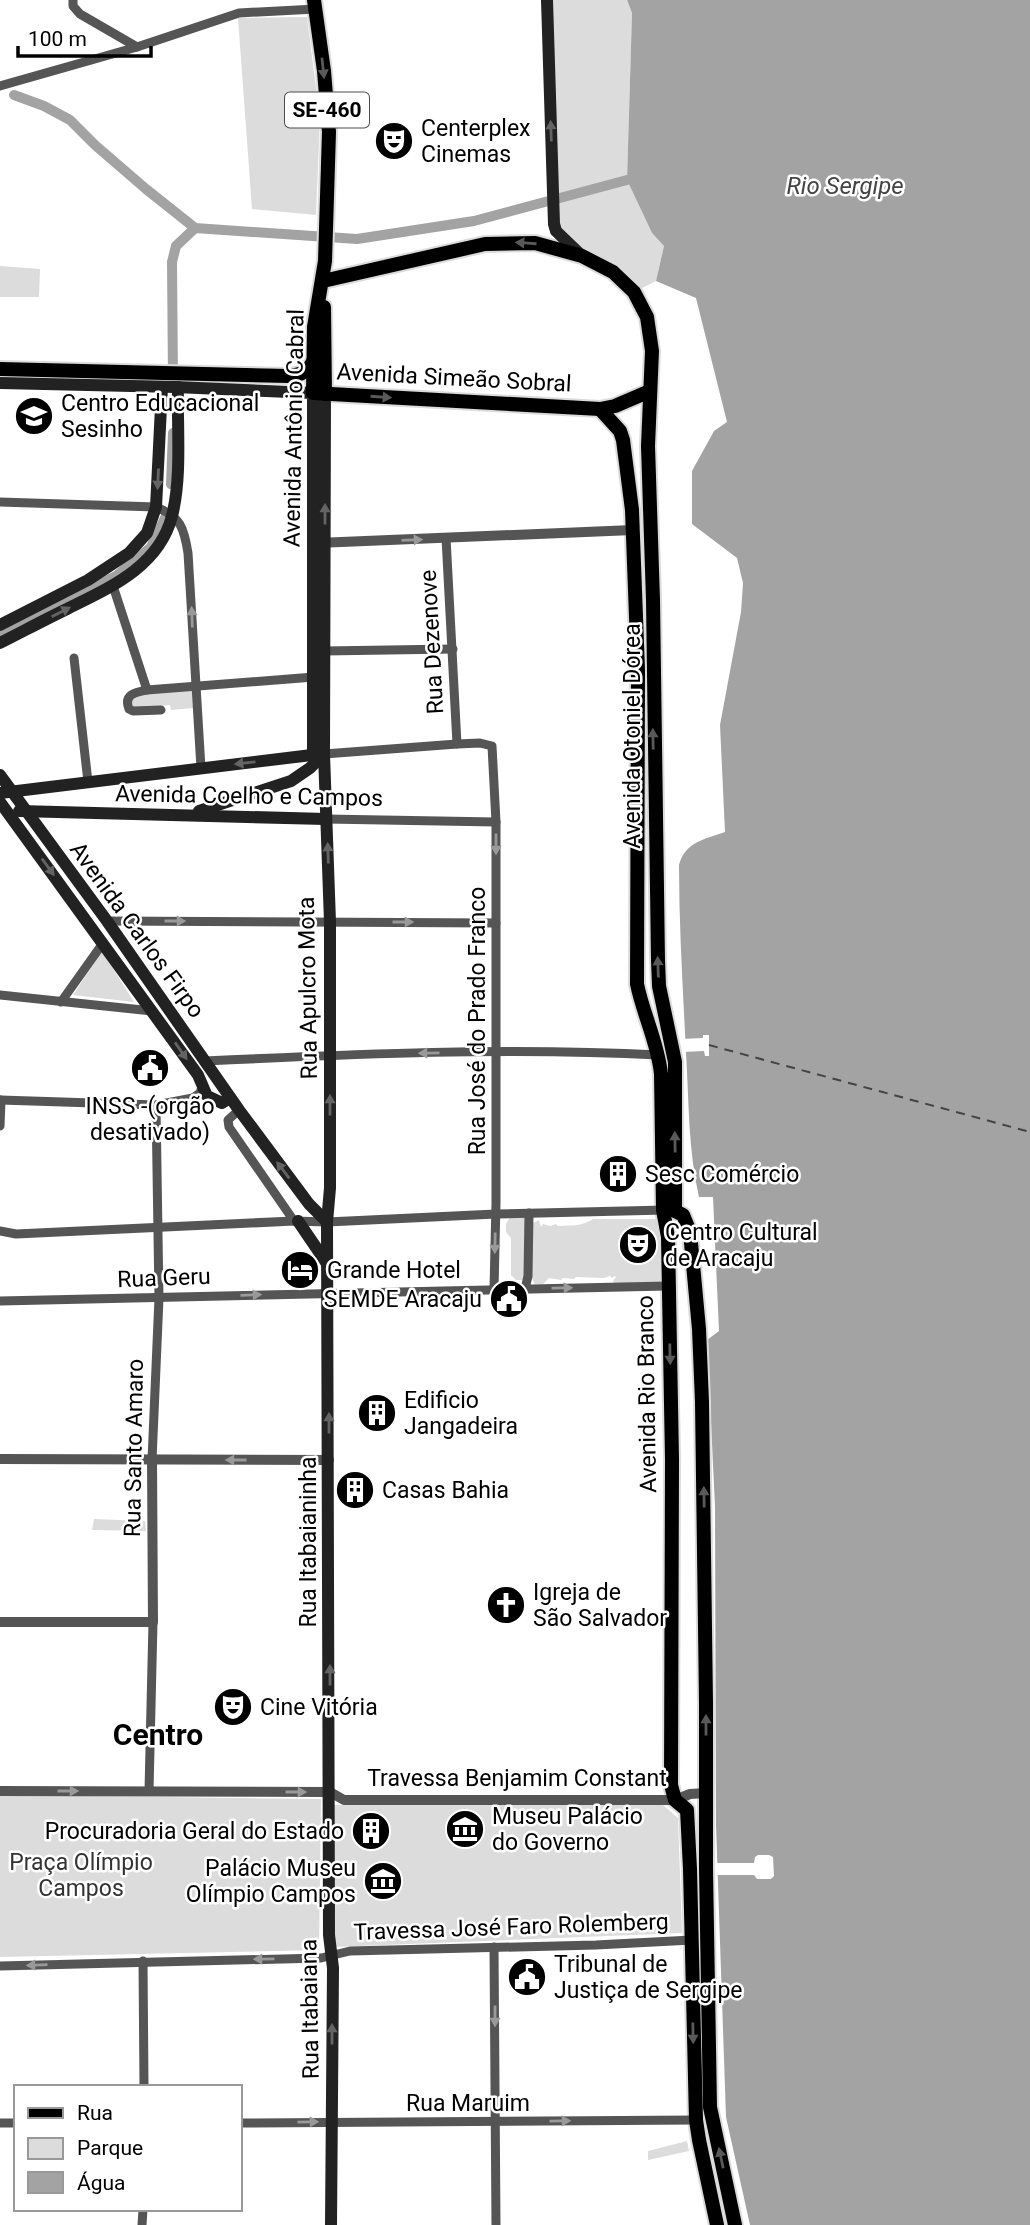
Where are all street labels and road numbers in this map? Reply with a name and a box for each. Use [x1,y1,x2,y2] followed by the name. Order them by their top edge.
[285,92,369,128] road number: SE-460
[278,309,310,547] street label: Avenida Antônio Cabral
[336,358,572,398] street label: Avenida Simeão Sobral
[415,569,449,715] street label: Rua Dezenove
[619,623,646,849] street label: Avenida Otoniel Dórea
[115,780,383,812] street label: Avenida Coelho e Campos
[64,837,210,1023] street label: Avenida Carlos Firpo
[464,887,491,1155] street label: Rua José do Prado Franco
[293,896,323,1080] street label: Rua Apulcro Mota
[117,1263,211,1293] street label: Rua Geru
[632,1295,662,1493] street label: Avenida Rio Branco
[119,1359,149,1537] street label: Rua Santo Amaro
[295,1456,322,1628] street label: Rua Itabaianinha
[367,1765,667,1792] street label: Travessa Benjamim Constant
[353,1908,669,1946] street label: Travessa José Faro Rolemberg
[295,1939,325,2079] street label: Rua Itabaiana
[406,2090,530,2117] street label: Rua Maruim

